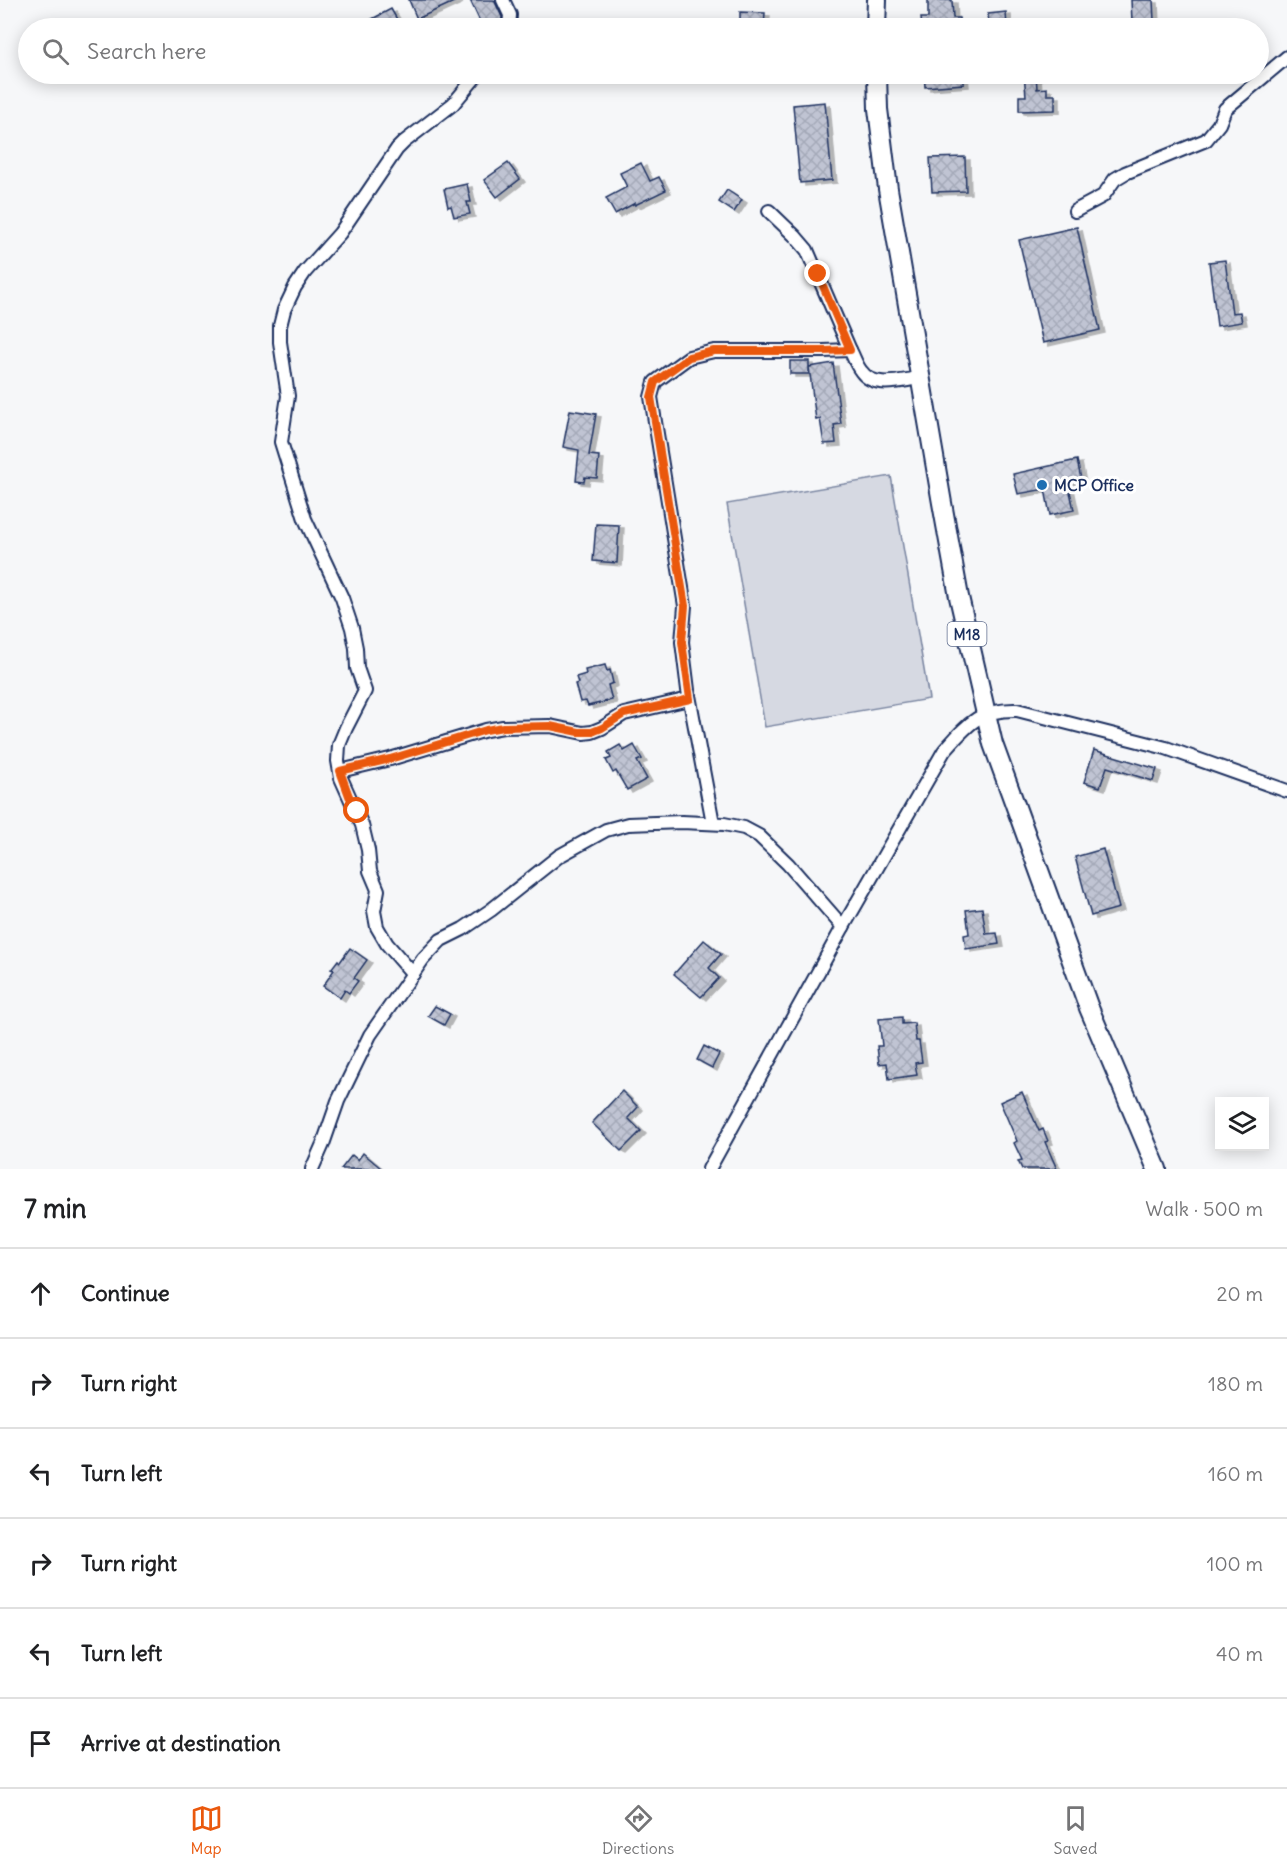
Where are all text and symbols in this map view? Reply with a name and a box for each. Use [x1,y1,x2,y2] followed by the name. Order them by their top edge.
[18,18,1269,84] search box
[39,35,72,68] icon: search
[87,37,206,65] text: Search here
[804,260,830,286] route end
[1054,475,1134,495] place label: MCP Office
[1035,478,1049,492] marker: MCP Office
[948,622,986,646] road number: M18
[343,797,369,823] route start
[1215,1097,1269,1151] map controls
[1215,1097,1269,1151] button: layers
[24,1192,87,1225] text: 7 min
[1145,1196,1263,1221] text: Walk · 500 m
[24,1277,57,1310] icon: ahead
[81,1279,170,1307] text: Continue
[1217,1281,1263,1306] text: 20 m
[24,1367,57,1400] icon: right
[81,1369,177,1397] text: Turn right
[1208,1371,1263,1396] text: 180 m
[24,1457,57,1490] icon: left
[81,1459,162,1487] text: Turn left
[1208,1461,1263,1486] text: 160 m
[24,1547,57,1580] icon: right
[81,1549,177,1577] text: Turn right
[1206,1551,1263,1576] text: 100 m
[24,1637,57,1670] icon: left
[81,1639,162,1667] text: Turn left
[1216,1641,1263,1666] text: 40 m
[24,1727,57,1760] icon: arrive
[81,1729,281,1757] text: Arrive at destination
[190,1802,223,1858] tab: Map
[602,1802,674,1858] tab: Directions
[1054,1802,1097,1858] tab: Saved

